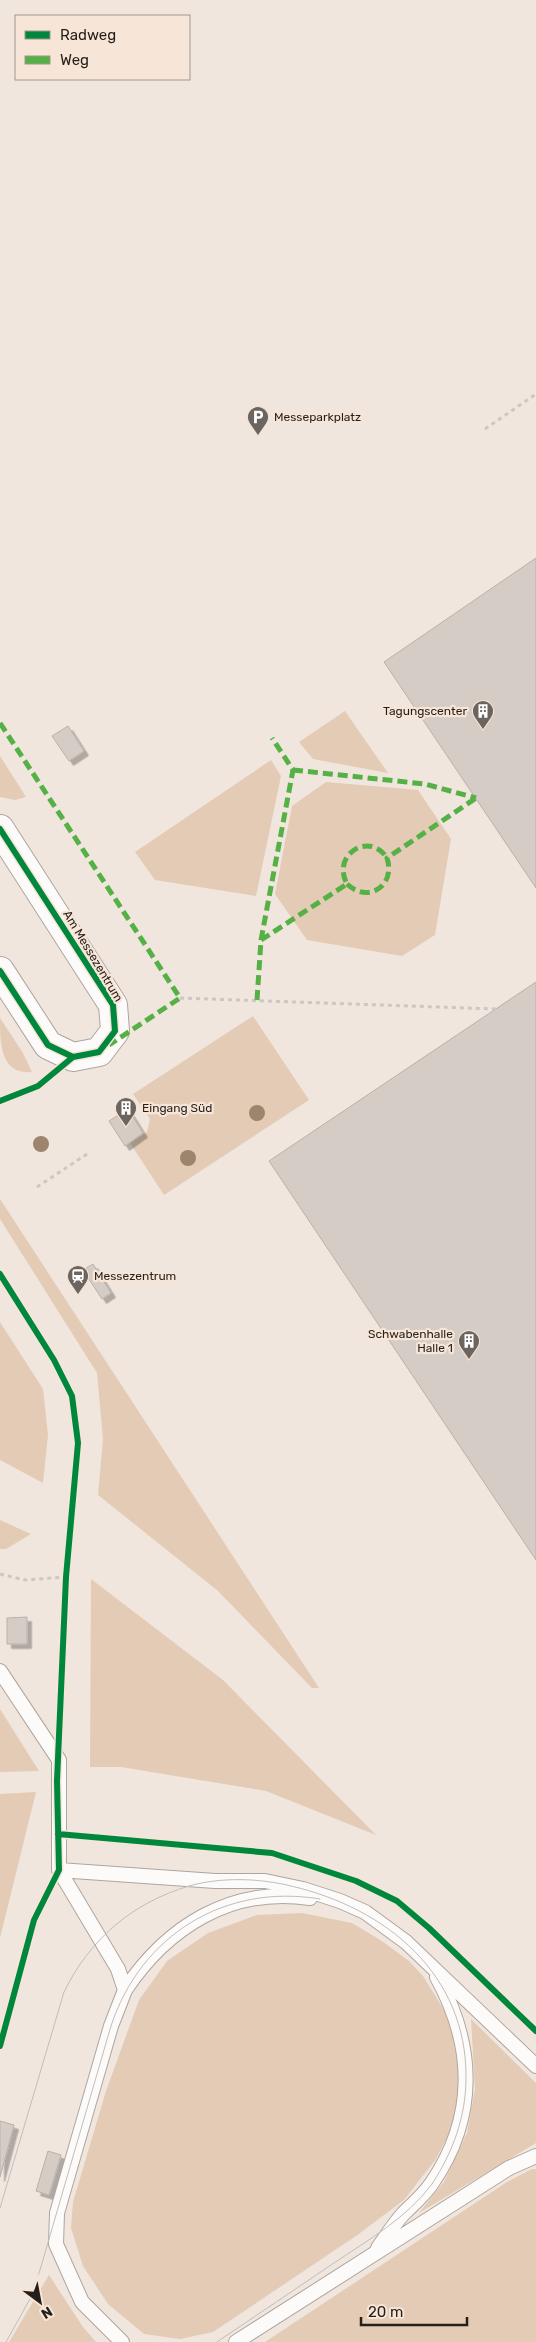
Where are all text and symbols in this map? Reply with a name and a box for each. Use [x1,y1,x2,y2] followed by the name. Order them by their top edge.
[15,15,190,80] legend
[60,26,116,44] text: Radweg
[60,51,89,69] text: Weg
[246,405,270,436] parking icon: Messeparkplatz
[274,410,361,424] place label: Messeparkplatz
[471,699,495,730] building icon: Tagungscenter
[383,704,467,718] place label: Tagungscenter
[60,908,126,1004] street label: Am Messezentrum
[114,1096,138,1127] building icon: Eingang Süd
[142,1101,212,1115] place label: Eingang Süd
[66,1264,90,1295] station icon: Messezentrum
[94,1269,176,1283] place label: Messezentrum
[368,1327,453,1355] place label: Schwabenhalle Halle 1
[457,1329,481,1360] building icon: Schwabenhalle Halle 1
[15,2277,65,2327] north arrow
[361,2294,467,2326] scale bar
[38,2303,55,2322] text: N
[368,2303,403,2321] text: 20 m

